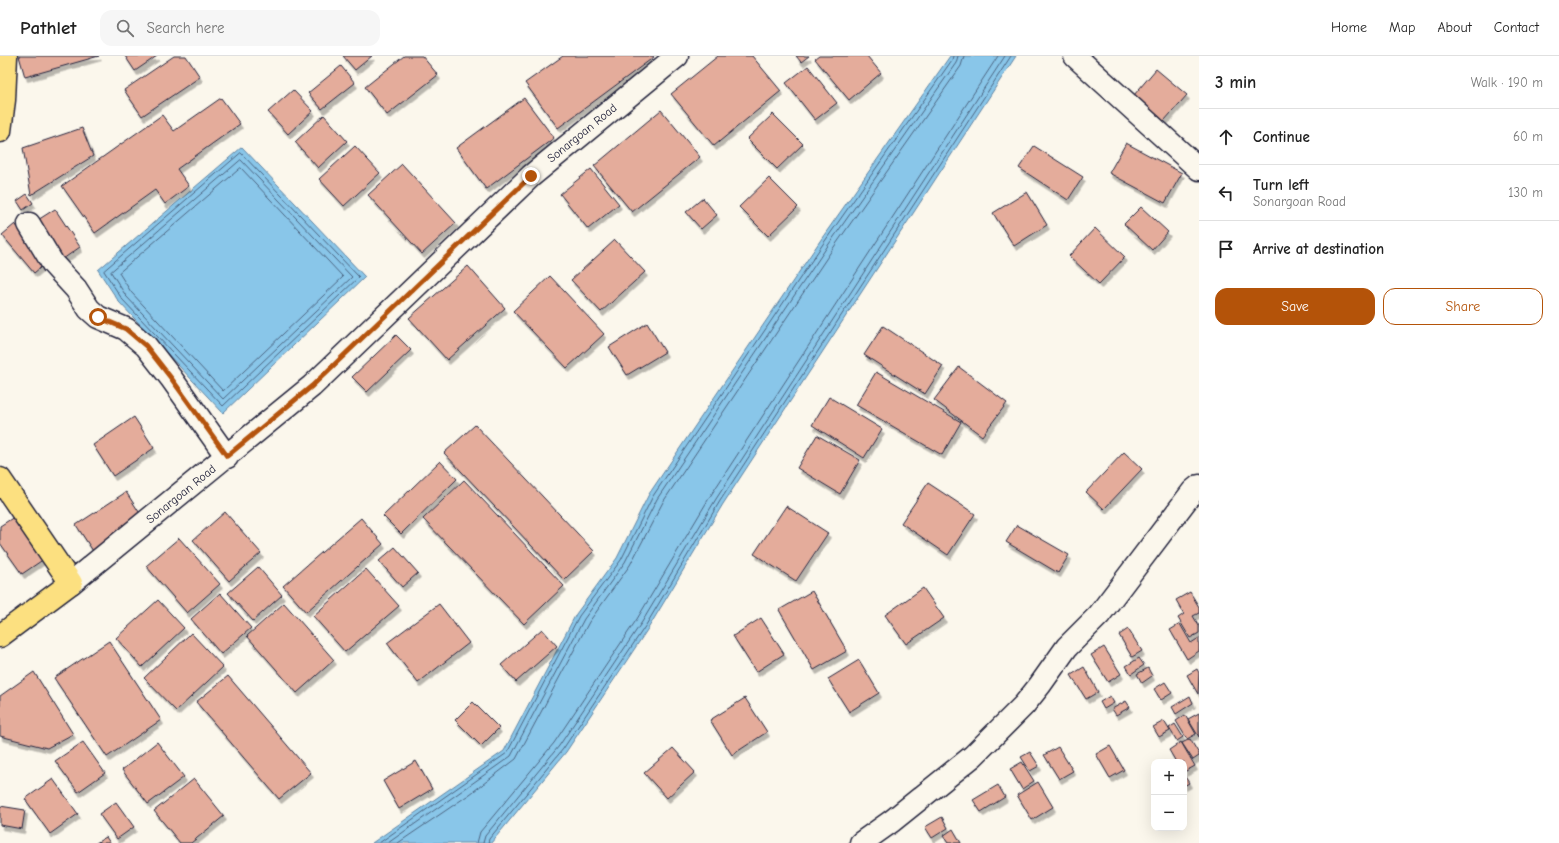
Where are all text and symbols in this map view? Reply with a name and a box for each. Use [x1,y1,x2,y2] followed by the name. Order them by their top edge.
[100,10,380,46] search box
[20,17,76,39] text: Pathlet
[114,17,136,39] icon: search
[146,19,225,37] text: Search here
[1331,19,1367,36] text: Home
[1389,19,1415,36] text: Map
[1437,19,1472,36] text: About
[1494,19,1539,36] text: Contact
[1215,73,1256,92] text: 3 min
[1471,75,1543,90] text: Walk · 190 m
[544,101,620,165] street label: Sonargoan Road
[1215,126,1237,148] icon: ahead
[1253,128,1310,146] text: Continue
[1513,129,1543,144] text: 60 m
[522,167,540,185] route end
[1253,176,1309,194] text: Turn left
[1215,182,1237,204] icon: left
[1508,185,1543,200] text: 130 m
[1253,194,1346,209] text: Sonargoan Road
[1215,238,1237,260] icon: arrive
[1253,240,1384,258] text: Arrive at destination
[1215,288,1375,325] button: Save
[1383,288,1543,325] button: Share
[89,308,107,326] route start
[143,462,219,526] street label: Sonargoan Road
[1151,759,1187,831] map controls
[1151,759,1187,795] button: +
[1151,795,1187,831] button: −

